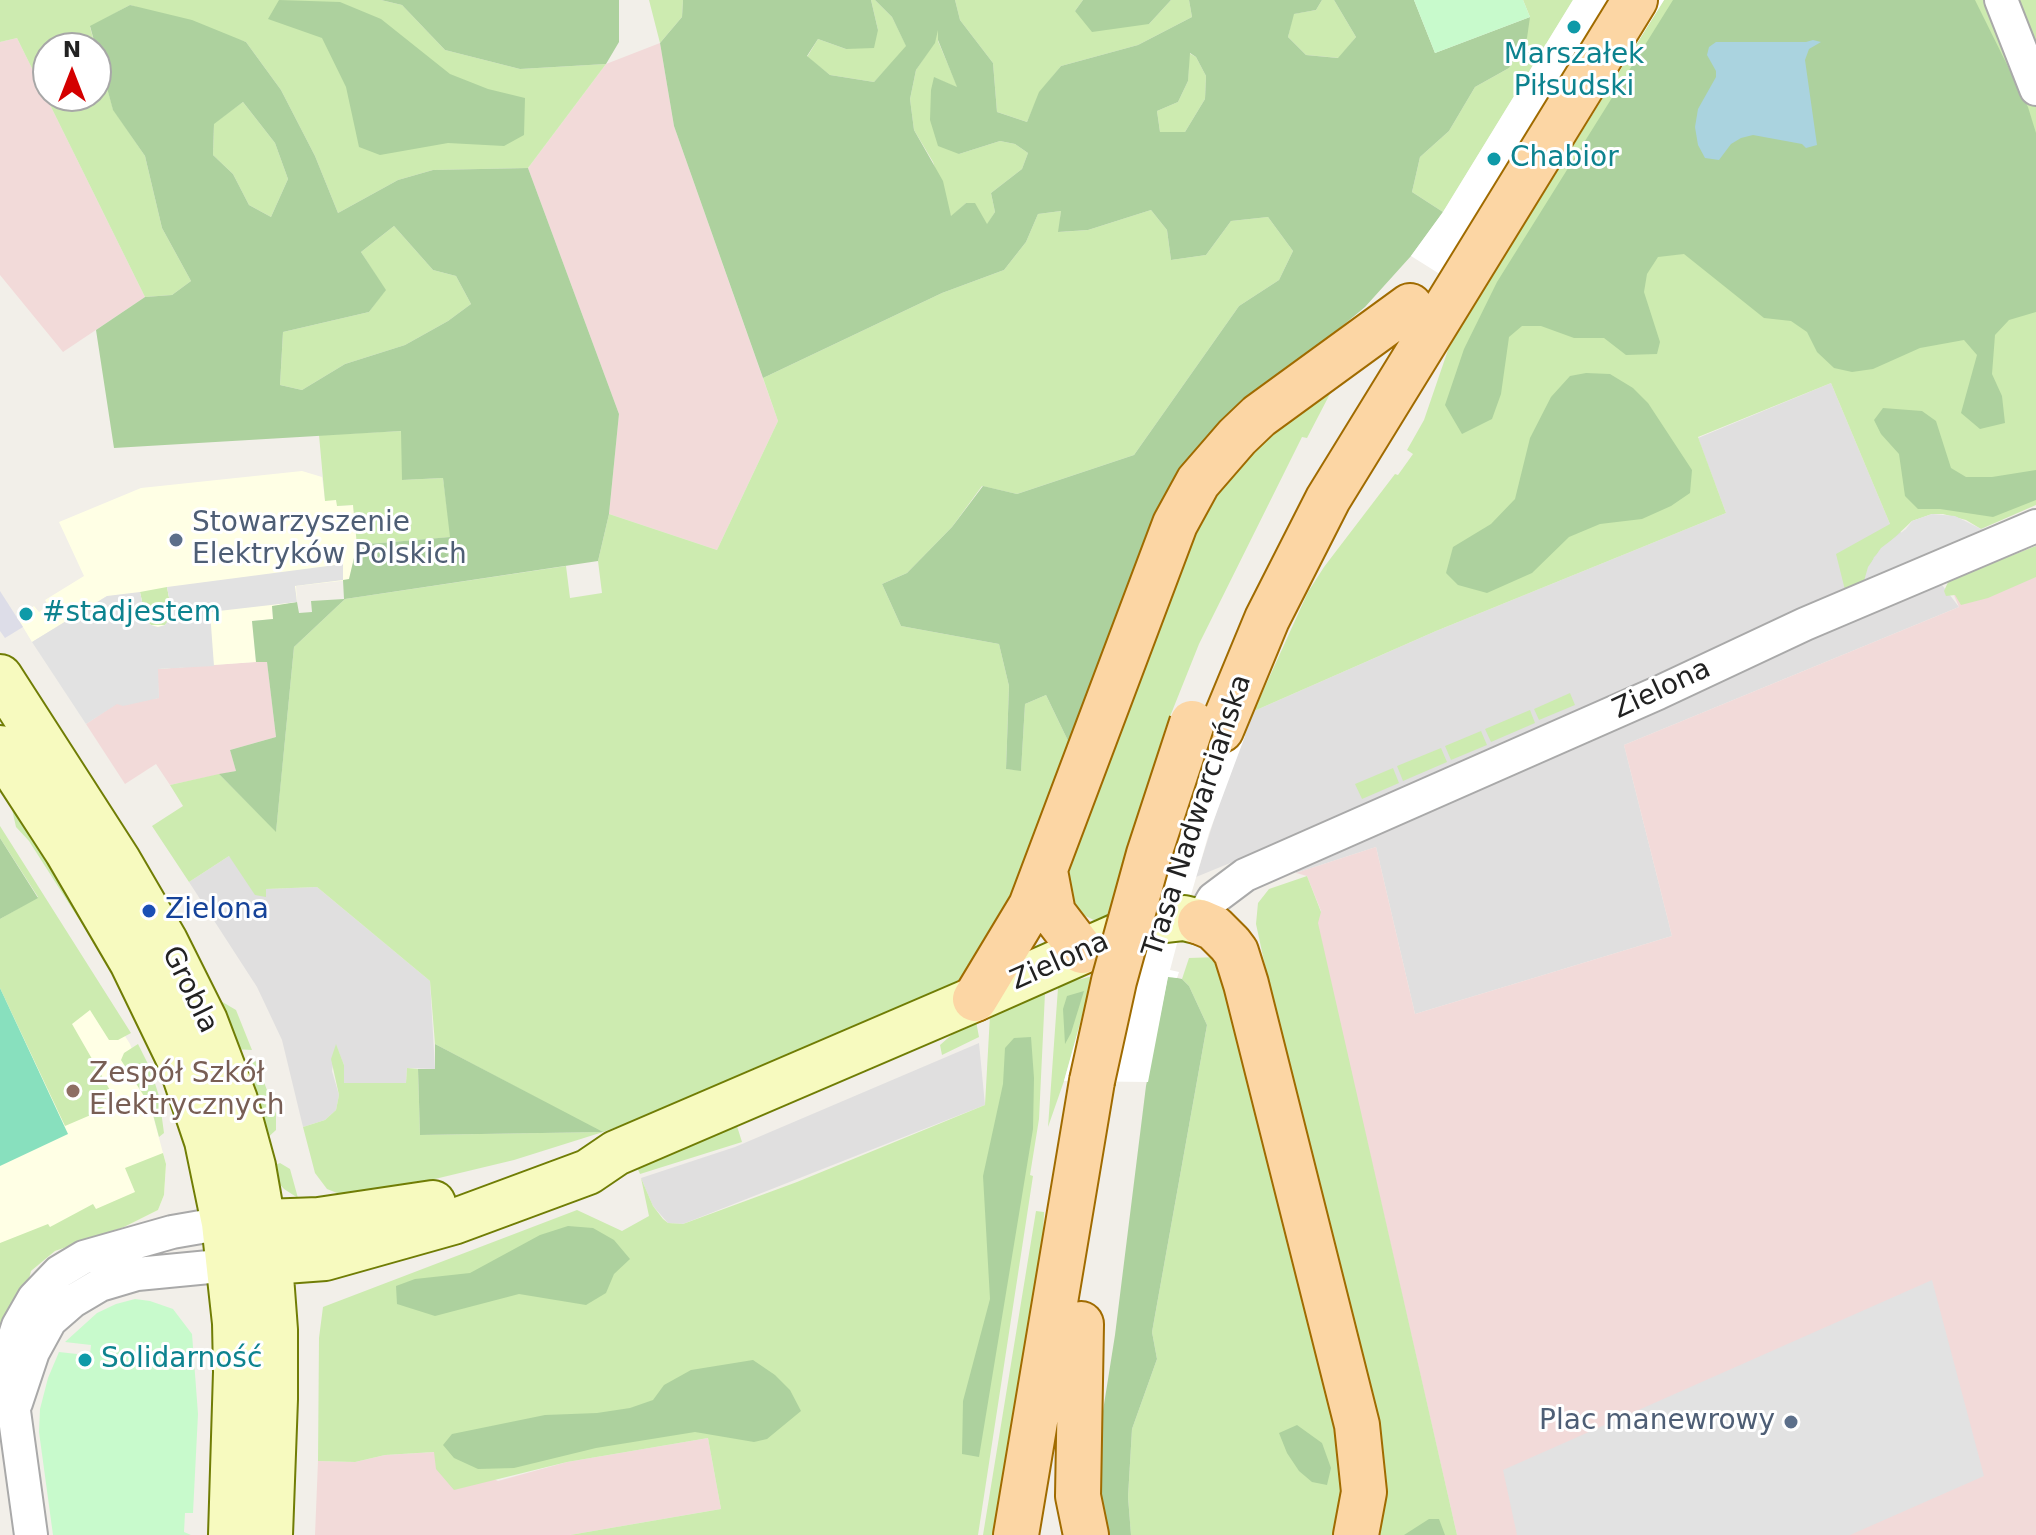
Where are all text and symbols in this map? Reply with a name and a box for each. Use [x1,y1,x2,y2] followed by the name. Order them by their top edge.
[1565,18,1583,36] marker: Marszałek Piłsudski
[32,32,112,112] north arrow
[63,37,81,62] text: N
[1504,39,1644,105] place label: Marszałek Piłsudski
[1510,142,1619,176] place label: Chabior
[1485,150,1503,168] marker: Chabior
[192,507,467,573] place label: Stowarzyszenie Elektryków Polskich
[167,531,185,549] marker: Stowarzyszenie Elektryków Polskich
[42,597,221,631] place label: #stadjestem
[17,605,35,623] marker: #stadjestem
[1608,653,1716,727] street label: Zielona
[1136,671,1260,961] street label: Trasa Nadwarciańska
[165,894,269,928] place label: Zielona
[140,902,158,920] marker: Zielona
[1006,926,1114,998] street label: Zielona
[154,941,224,1039] street label: Grobla
[89,1058,285,1124] place label: Zespół Szkół Elektrycznych
[64,1082,82,1100] marker: Zespół Szkół Elektrycznych
[101,1343,262,1377] place label: Solidarność
[76,1351,94,1369] marker: Solidarność
[1539,1405,1775,1439] place label: Plac manewrowy
[1782,1413,1800,1431] marker: Plac manewrowy

